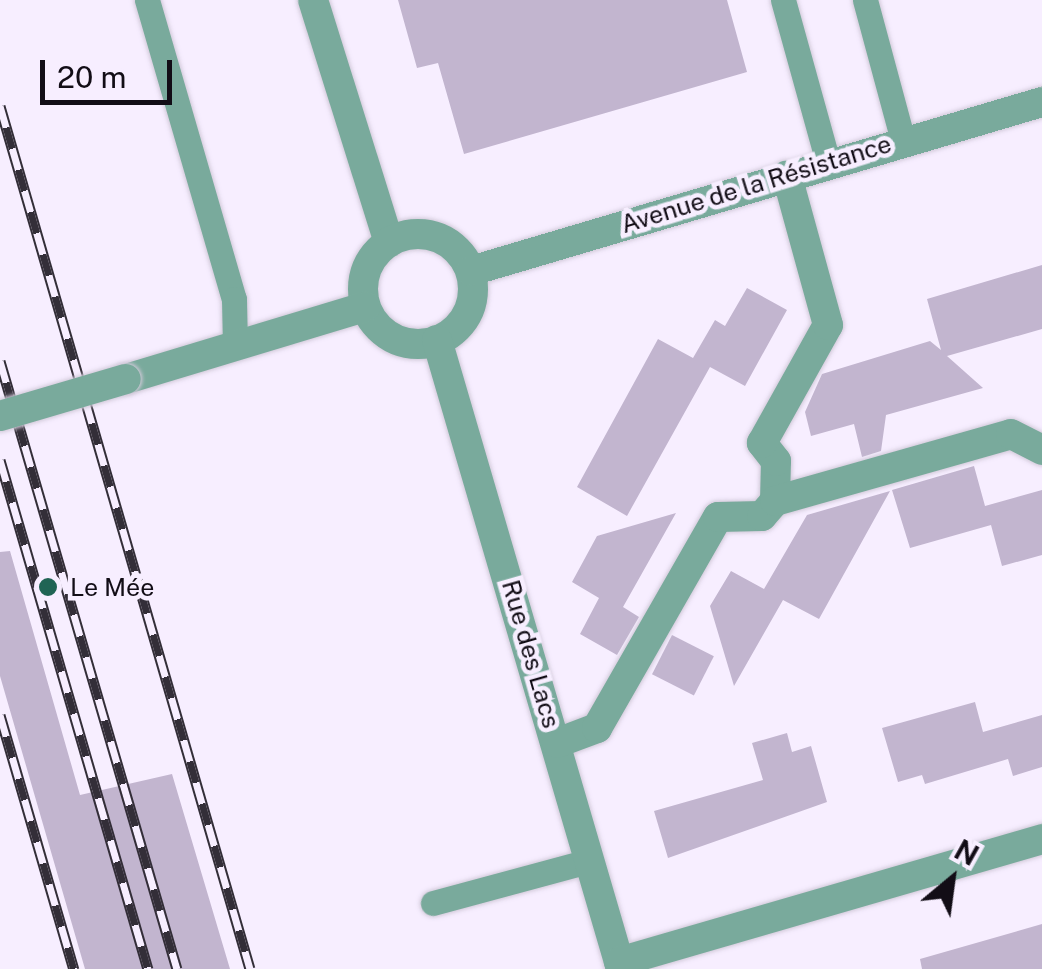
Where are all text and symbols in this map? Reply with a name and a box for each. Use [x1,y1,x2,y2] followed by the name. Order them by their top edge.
[45,40,178,102] scale bar
[57,59,126,95] text: 20 m
[617,128,895,240] street label: Avenue de la Résistance
[70,572,154,602] place label: Le Mée
[35,574,61,600] marker: Le Mée
[495,576,567,732] street label: Rue des Lacs
[902,829,1002,929] north arrow
[949,833,984,872] text: N

